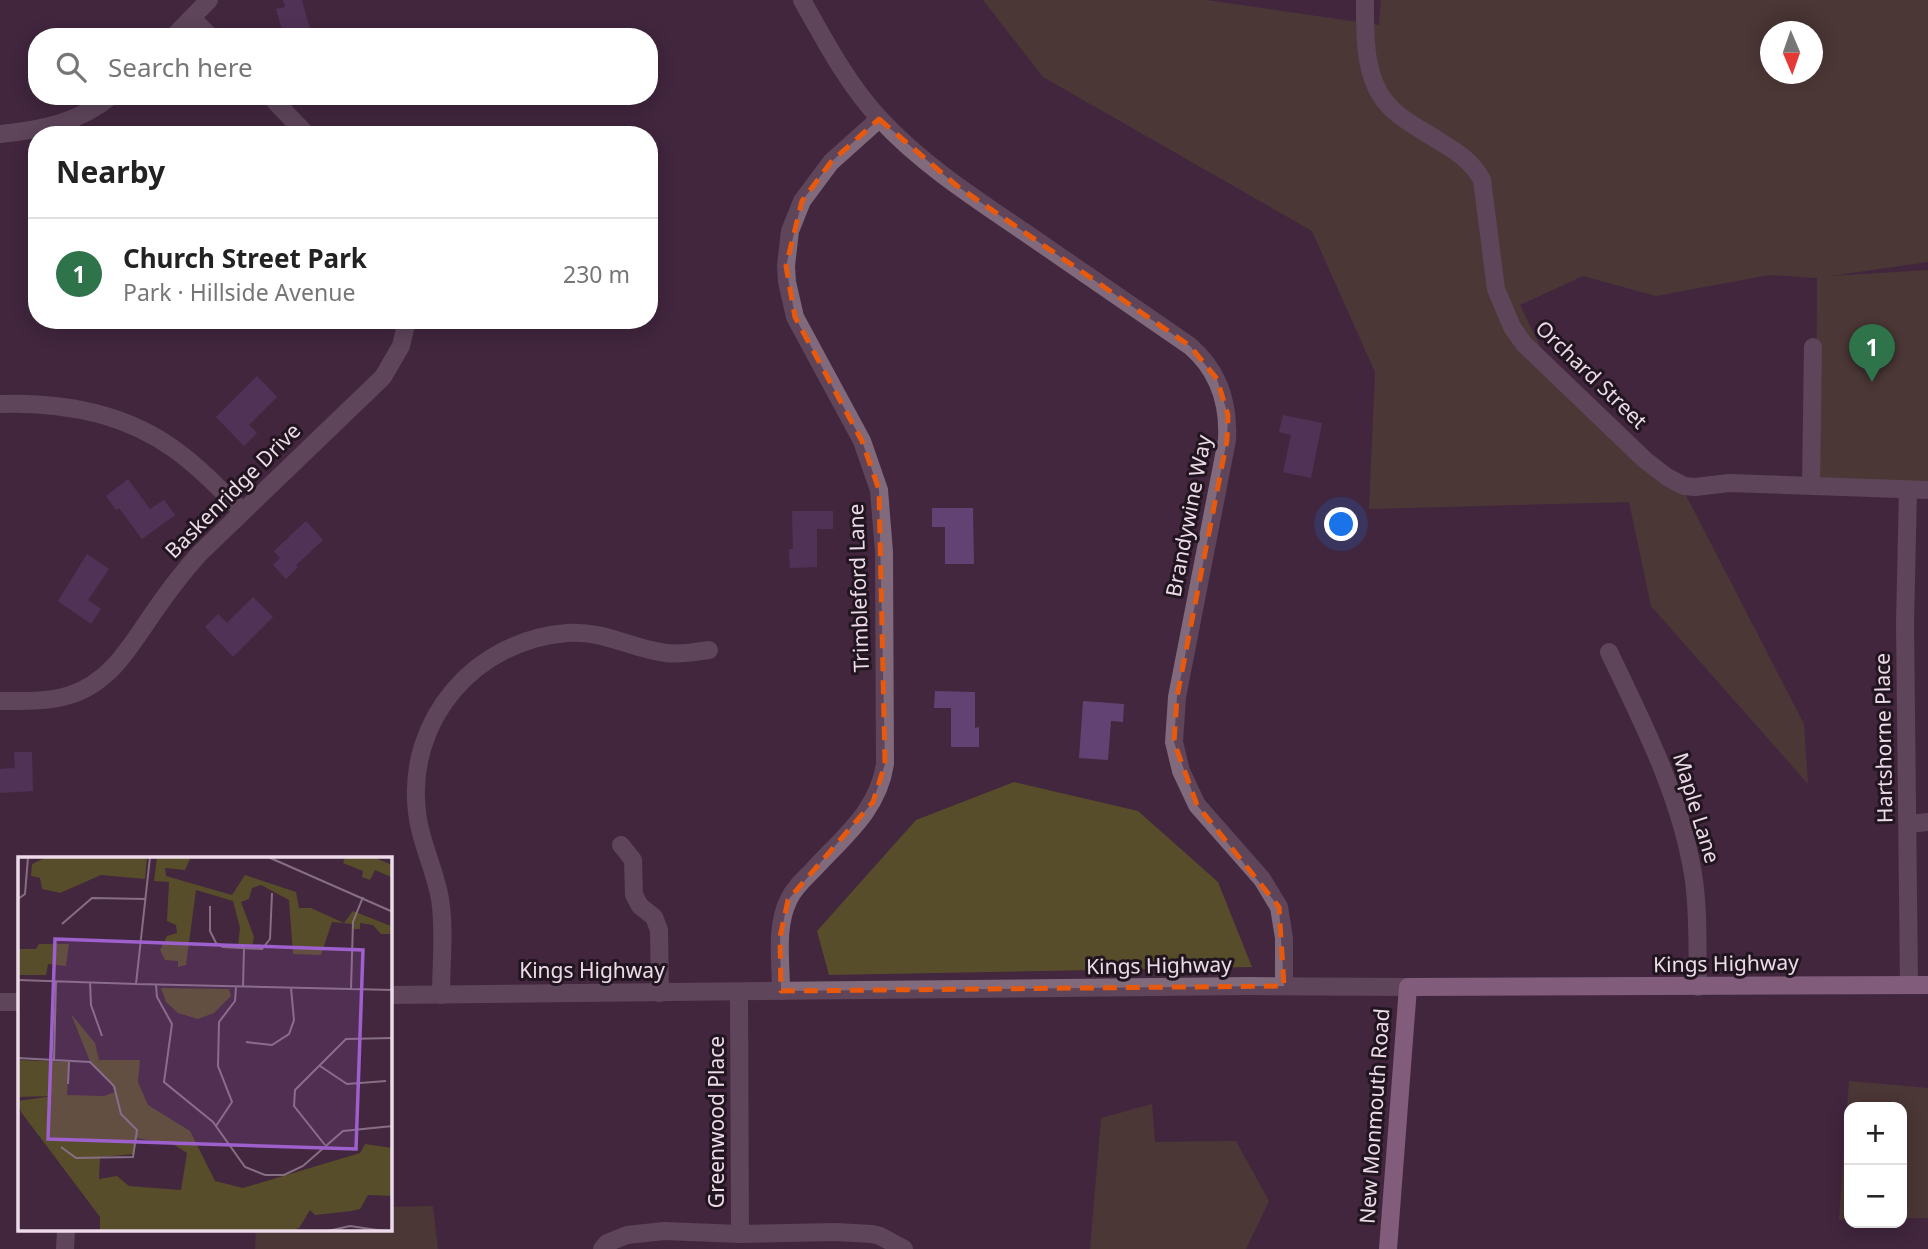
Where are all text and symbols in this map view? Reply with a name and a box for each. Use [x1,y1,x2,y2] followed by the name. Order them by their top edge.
[1760,21,1823,84] north arrow
[28,28,658,105] search box
[52,48,90,86] icon: search
[108,49,253,85] text: Search here
[56,151,165,192] text: Nearby
[123,240,367,276] text: Church Street Park
[72,258,86,290] text: 1
[563,258,630,290] text: 230 m
[123,276,355,308] text: Park · Hillside Avenue
[1530,314,1654,435] street label: Orchard Street
[1849,324,1895,382] pin: 1
[159,417,306,564] street label: Baskenridge Drive
[1159,432,1217,599] street label: Brandywine Way
[841,503,875,673] street label: Trimbleford Lane
[1324,507,1358,541] your location
[1868,653,1898,823] street label: Hartshorne Place
[1667,749,1727,866] street label: Maple Lane
[18,857,392,1232] inset map
[1653,948,1799,978] street label: Kings Highway
[1086,950,1232,980] street label: Kings Highway
[519,956,665,984] street label: Kings Highway
[1353,1007,1395,1225] street label: New Monmouth Road
[702,1036,730,1208] street label: Greenwood Place
[1844,1102,1907,1228] map controls
[1844,1102,1907,1165] button: +
[1844,1165,1907,1228] button: −

